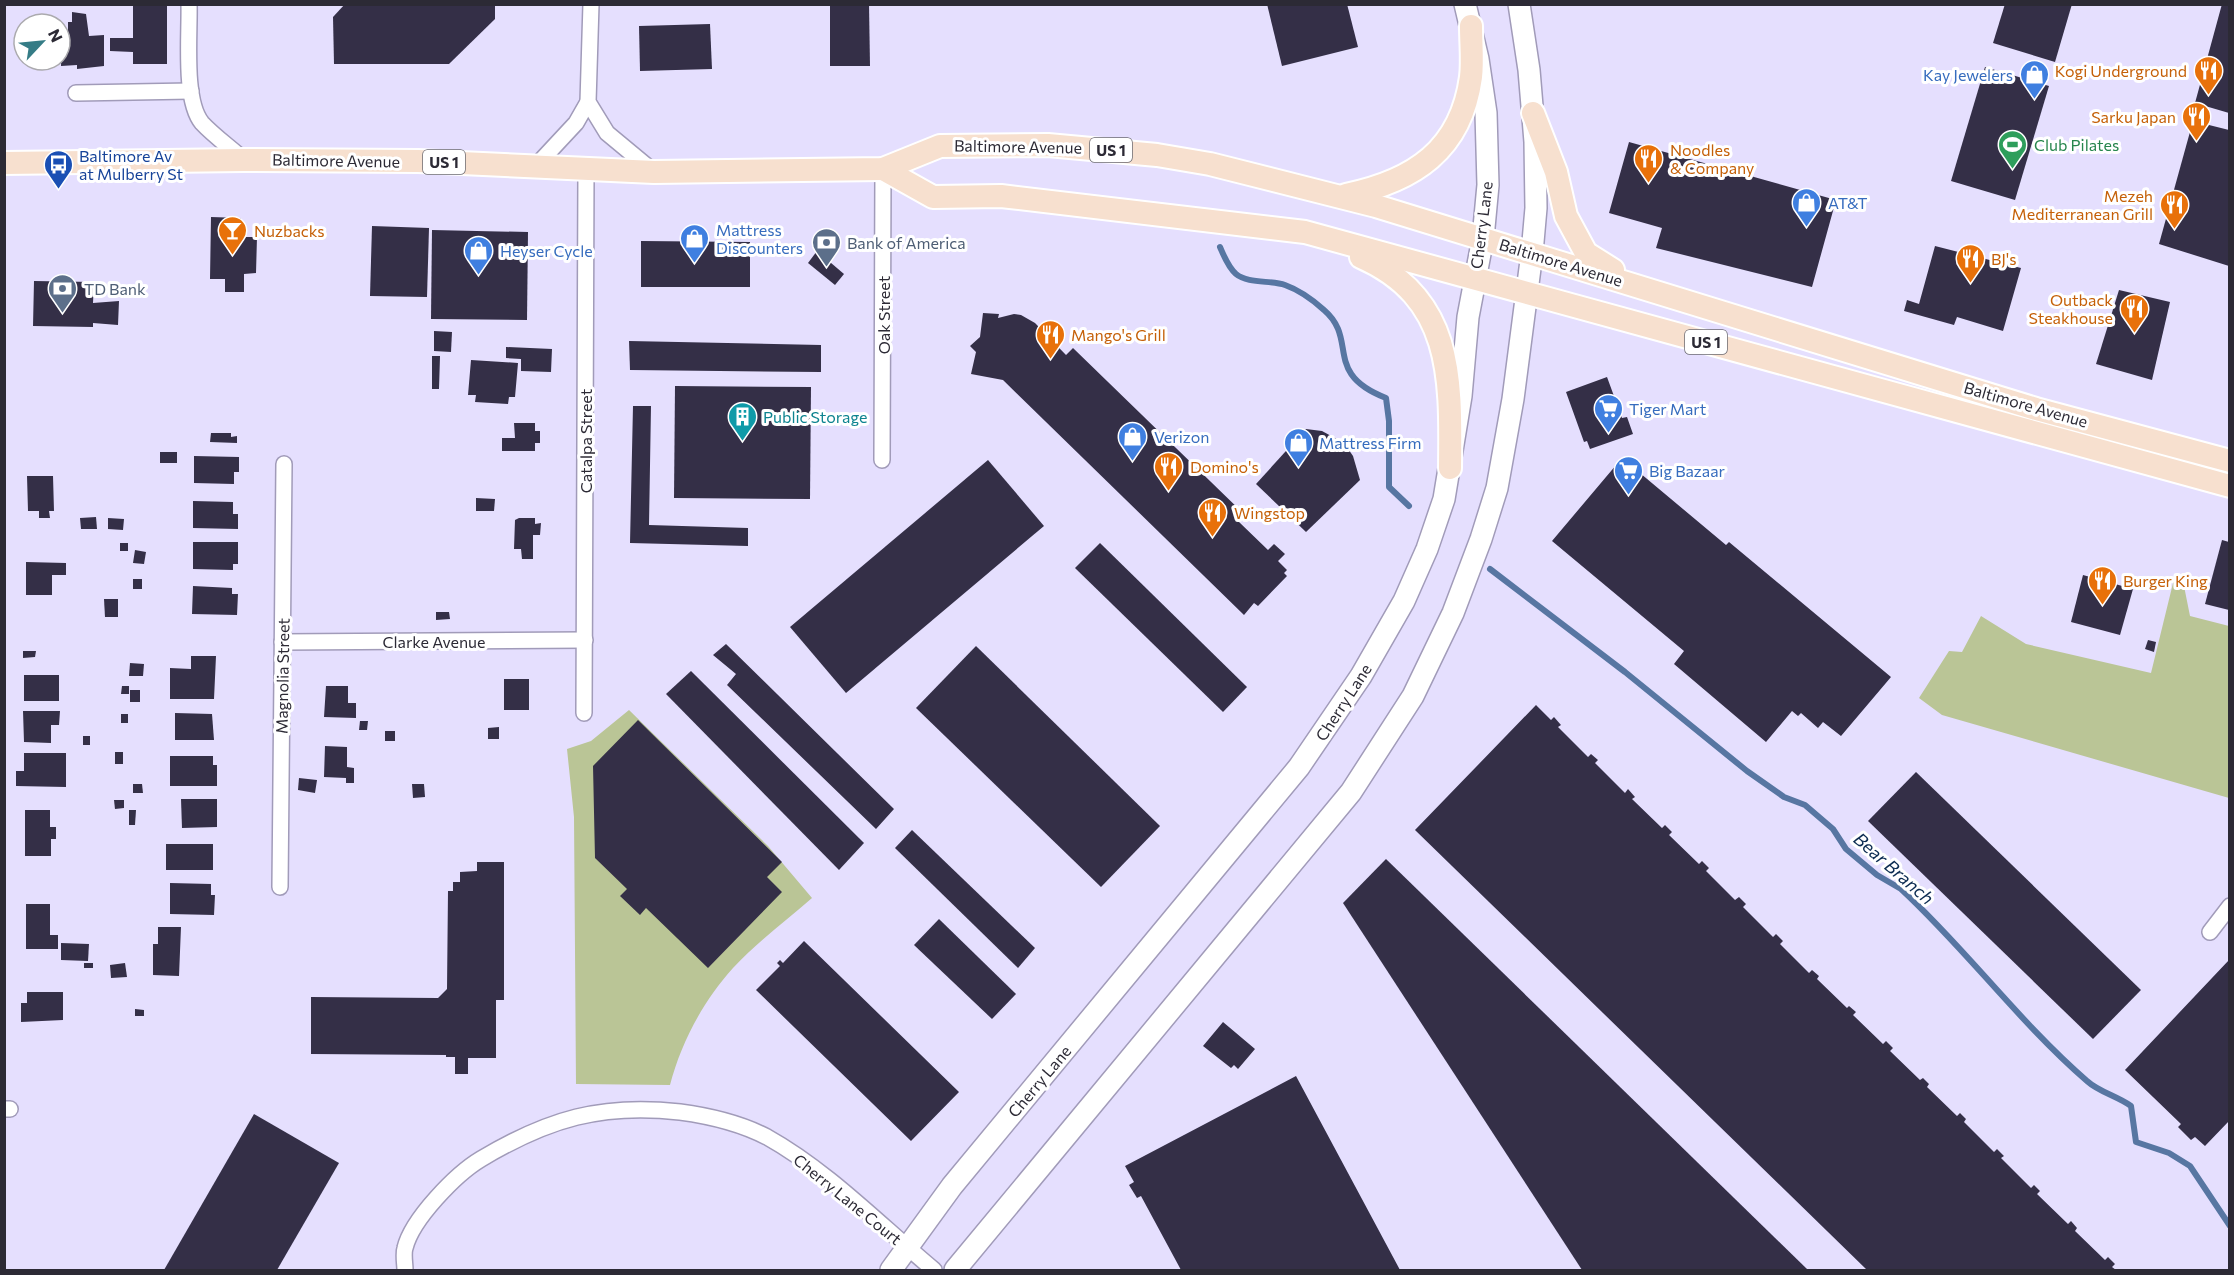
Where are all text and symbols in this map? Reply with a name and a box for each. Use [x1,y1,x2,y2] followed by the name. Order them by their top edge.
[12,12,72,72] north arrow
[45,26,67,45] text: N
[2192,54,2224,96] restaurant icon: Kogi Underground
[2018,58,2050,100] shop icon: Kay Jewelers
[2055,61,2187,80] place label: Kogi Underground
[1923,65,2013,84] place label: Kay Jewelers
[2181,100,2213,142] restaurant icon: Sarku Japan
[2091,107,2176,126] place label: Sarku Japan
[1997,128,2029,170] sports icon: Club Pilates
[954,135,1082,157] street label: Baltimore Avenue
[2034,135,2119,154] place label: Club Pilates
[1090,138,1132,162] road number: US 1
[1670,140,1754,177] place label: Noodles & Company
[1633,142,1665,184] restaurant icon: Noodles & Company
[79,146,184,183] place label: Baltimore Av at Mulberry St
[42,148,74,190] bus stop icon: Baltimore Av at Mulberry St
[272,149,400,171] street label: Baltimore Avenue
[423,150,465,174] road number: US 1
[1466,180,1496,270] street label: Cherry Lane
[1791,186,1823,228] shop icon: AT&T
[2011,186,2153,223] place label: Mezeh Mediterranean Grill
[2158,188,2190,230] restaurant icon: Mezeh Mediterranean Grill
[1828,193,1867,212] place label: AT&T
[217,214,249,256] bar icon: Nuzbacks
[716,220,803,257] place label: Mattress Discounters
[254,221,325,240] place label: Nuzbacks
[679,222,711,264] shop icon: Mattress Discounters
[810,226,842,268] bank icon: Bank of America
[847,233,966,252] place label: Bank of America
[463,234,495,276] shop icon: Heyser Cycle
[1497,234,1625,290] street label: Baltimore Avenue
[500,241,593,260] place label: Heyser Cycle
[1954,242,1986,284] restaurant icon: BJ's
[1991,249,2017,268] place label: BJ's
[47,272,79,314] bank icon: TD Bank
[874,275,893,354] street label: Oak Street
[84,279,146,298] place label: TD Bank
[2028,290,2113,327] place label: Outback Steakhouse
[2118,292,2150,334] restaurant icon: Outback Steakhouse
[1034,318,1066,360] restaurant icon: Mango's Grill
[1071,325,1166,344] place label: Mango's Grill
[1685,330,1727,354] road number: US 1
[1962,377,2090,431] street label: Baltimore Avenue
[576,388,595,493] street label: Catalpa Street
[1592,392,1624,434] supermarket icon: Tiger Mart
[1629,399,1707,418] place label: Tiger Mart
[726,400,758,442] building icon: Public Storage
[763,407,867,426] place label: Public Storage
[1117,420,1149,462] shop icon: Verizon
[1282,426,1314,468] shop icon: Mattress Firm
[1154,427,1209,446] place label: Verizon
[1319,433,1421,452] place label: Mattress Firm
[1153,450,1185,492] restaurant icon: Domino's
[1612,454,1644,496] supermarket icon: Big Bazaar
[1190,457,1259,476] place label: Domino's
[1649,461,1726,480] place label: Big Bazaar
[1197,496,1229,538] restaurant icon: Wingstop
[1234,503,1305,522] place label: Wingstop
[2086,564,2118,606] restaurant icon: Burger King
[2123,571,2208,590] place label: Burger King
[271,618,293,734] street label: Magnolia Street
[383,632,485,651] street label: Clarke Avenue
[1311,660,1375,744] street label: Cherry Lane
[1850,827,1938,909] water label: Bear Branch
[1003,1041,1075,1121] street label: Cherry Lane
[790,1150,906,1249] street label: Cherry Lane Court

